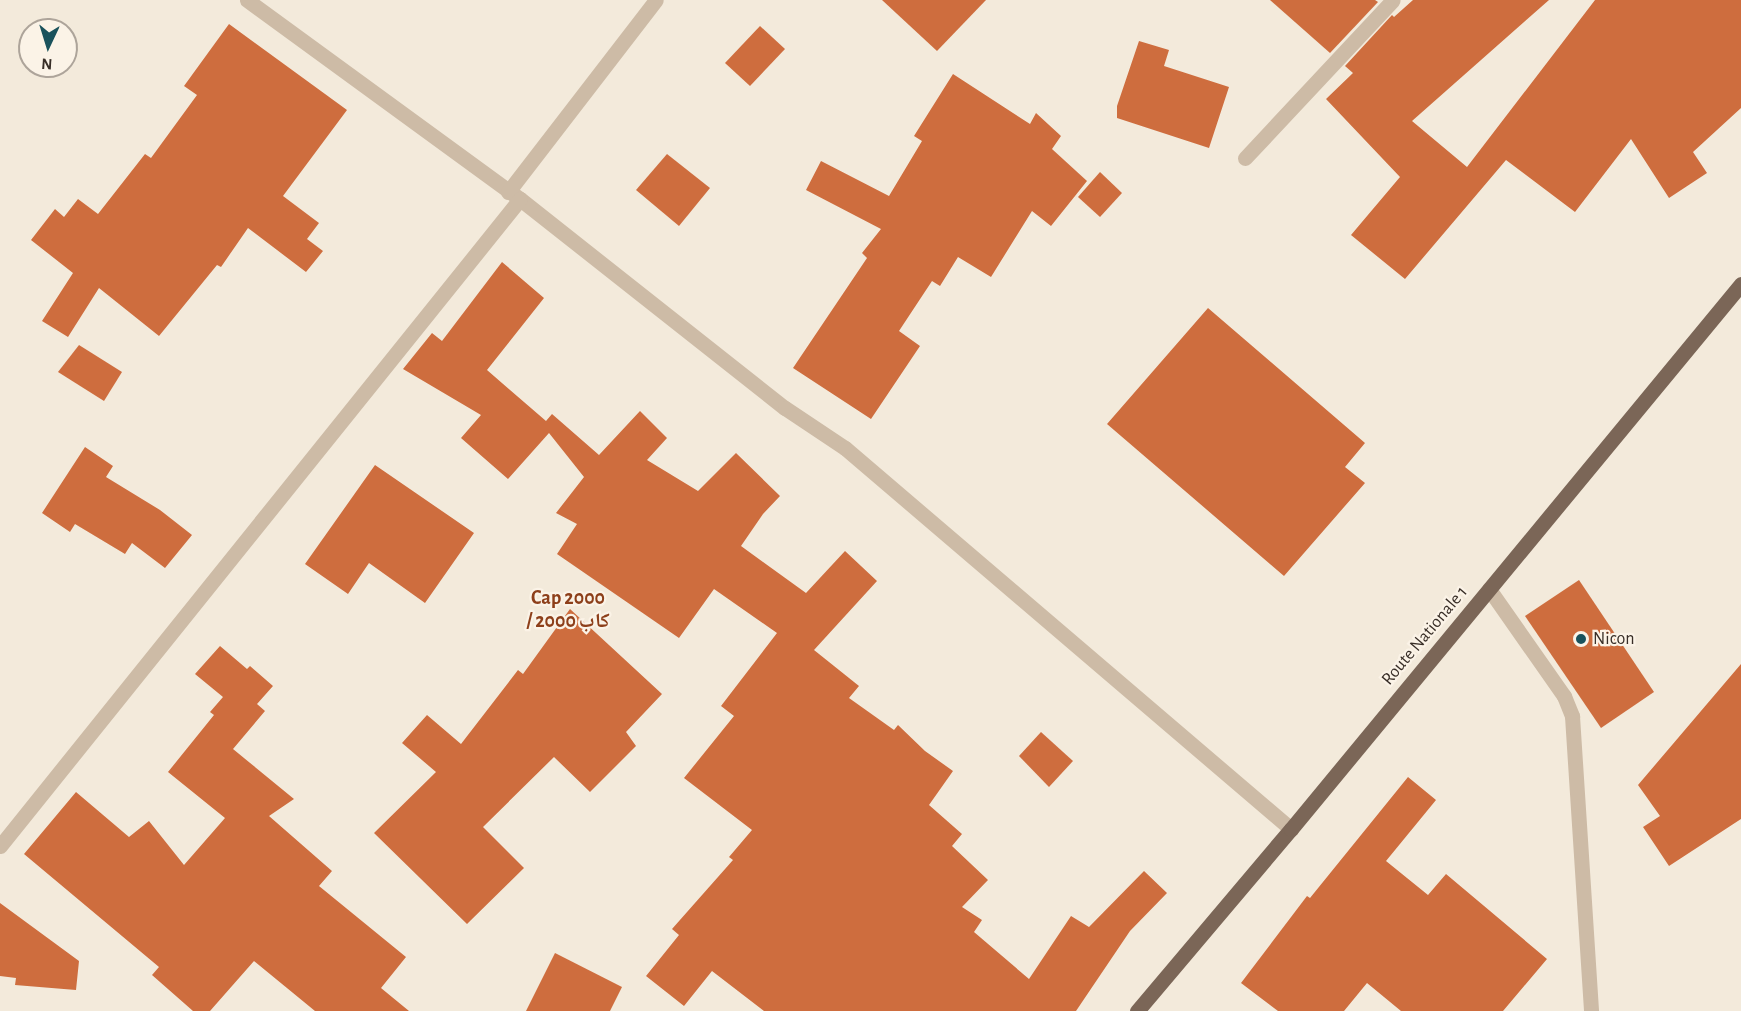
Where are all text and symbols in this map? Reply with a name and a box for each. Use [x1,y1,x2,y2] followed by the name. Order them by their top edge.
[18,18,78,78] north arrow
[41,56,53,72] text: N
[1377,582,1473,690] street label: Route Nationale 1
[526,586,610,633] district label: Cap 2000 / كاب 2000
[1593,628,1635,650] place label: Nicon
[1574,632,1588,646] marker: Nicon

